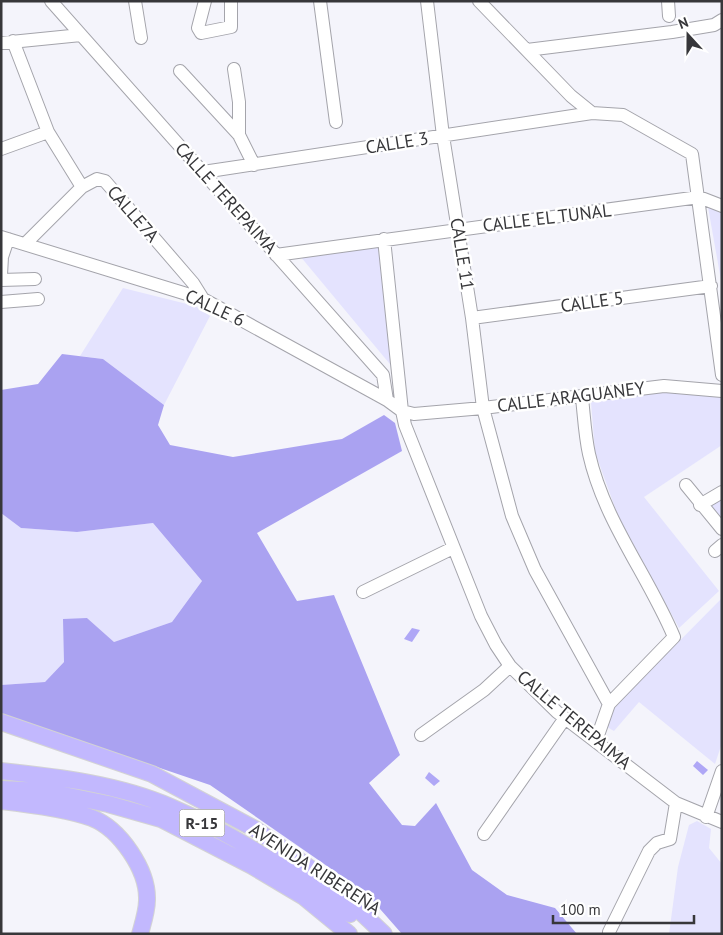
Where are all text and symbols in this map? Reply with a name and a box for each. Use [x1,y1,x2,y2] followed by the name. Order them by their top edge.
[663,10,713,60] north arrow
[676,13,691,33] text: N
[364,126,430,159] street label: CALLE 3
[170,137,283,259] street label: CALLE TEREPAIMA
[102,181,165,247] street label: CALLE7A
[481,198,613,237] street label: CALLE EL TUNAL
[445,216,480,292] street label: CALLE 11
[182,284,249,331] street label: CALLE 6
[559,286,625,317] street label: CALLE 5
[496,376,646,417] street label: CALLE ARAGUANEY
[512,665,637,774] street label: CALLE TEREPAIMA
[180,810,224,836] road number: R-15
[245,818,386,920] street label: AVENIDA RIBEREÑA
[553,892,694,924] scale bar
[560,900,601,919] text: 100 m

